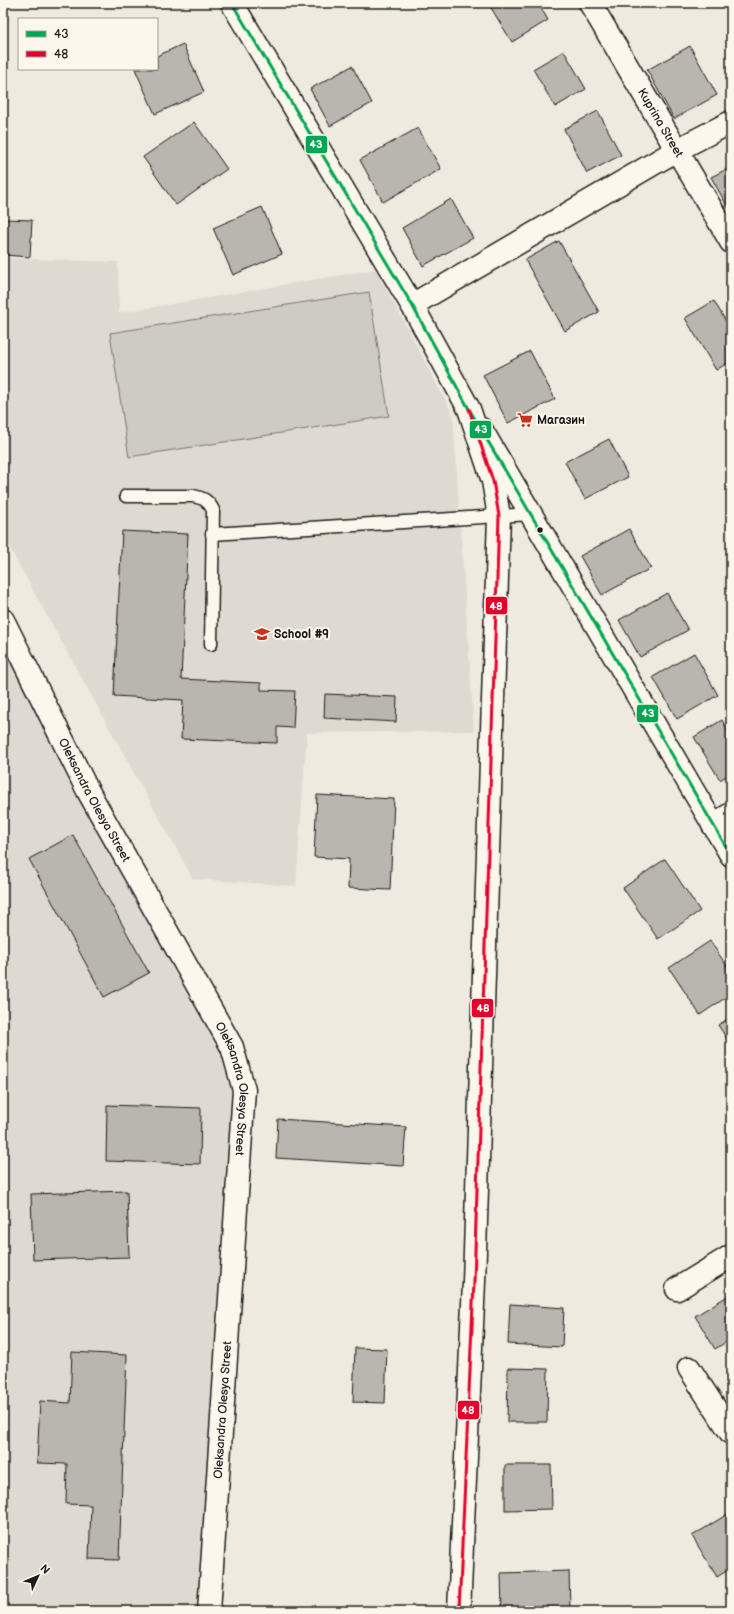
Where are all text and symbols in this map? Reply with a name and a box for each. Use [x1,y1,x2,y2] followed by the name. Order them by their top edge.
[18,18,158,70] legend
[54,27,69,42] text: 43
[54,47,68,62] text: 48
[634,85,687,160] street label: Kuprina Street
[305,135,328,154] line badge: 43
[310,138,323,151] text: 43
[516,411,534,429] supermarket icon: Магазин
[537,413,585,428] place label: Магазин
[469,420,492,439] line badge: 43
[475,423,488,436] text: 43
[535,525,545,535] unlabelled marker
[485,596,508,615] line badge: 48
[489,600,503,613] text: 48
[253,625,271,643] school or university icon: School #9
[274,627,329,642] place label: School #9
[636,704,659,723] line badge: 43
[642,707,655,720] text: 43
[55,736,134,865] street label: Oleksandra Olesya Street
[471,998,494,1018] line badge: 48
[476,1002,490,1015] text: 48
[212,1019,252,1156] street label: Oleksandra Olesya Street
[211,1340,235,1479] street label: Oleksandra Olesya Street
[457,1400,480,1420] line badge: 48
[461,1404,475,1417] text: 48
[18,1556,58,1596] north arrow
[37,1562,52,1577] text: N

